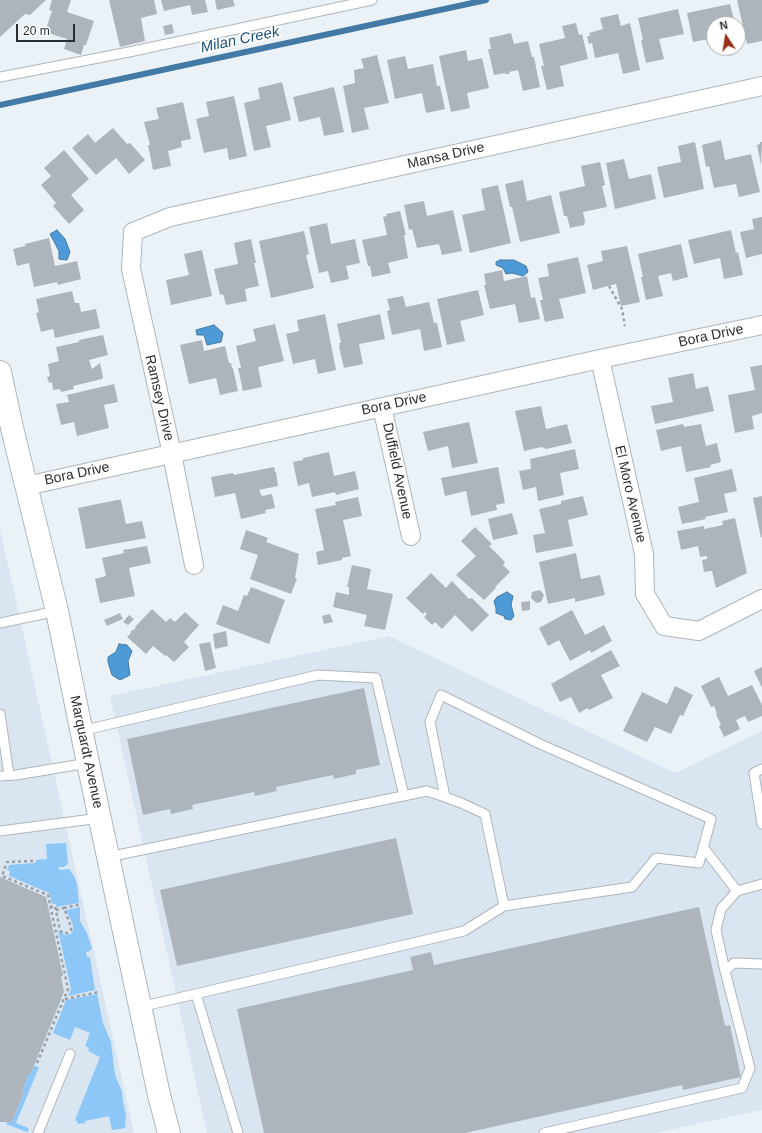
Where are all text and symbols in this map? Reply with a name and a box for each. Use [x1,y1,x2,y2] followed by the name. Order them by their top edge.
[18,16,77,42] scale bar
[706,16,746,56] north arrow
[719,19,729,32] text: N
[199,23,281,57] water label: Milan Creek
[23,24,50,38] text: 20 m
[406,139,486,173] street label: Mansa Drive
[677,321,745,351] street label: Bora Drive
[141,353,177,443] street label: Ramsey Drive
[360,389,428,419] street label: Bora Drive
[379,421,415,521] street label: Duffield Avenue
[611,444,649,544] street label: El Moro Avenue
[43,459,111,489] street label: Bora Drive
[66,694,106,810] street label: Marquardt Avenue

